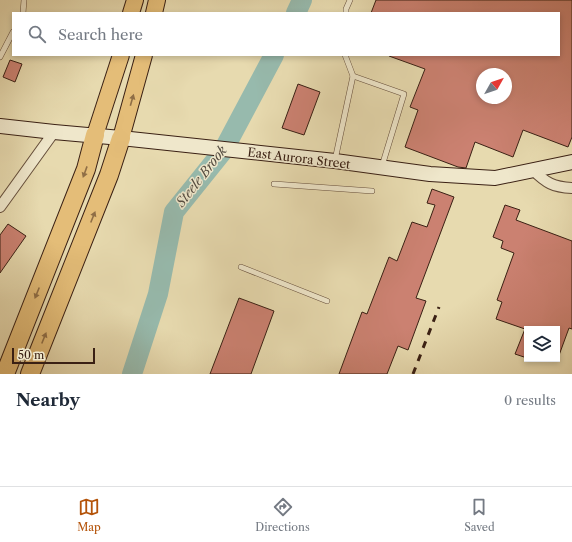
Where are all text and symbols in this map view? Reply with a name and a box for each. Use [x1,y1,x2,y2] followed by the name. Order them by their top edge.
[12,12,560,56] search box
[26,23,48,45] icon: search
[58,25,143,44] text: Search here
[476,68,512,104] north arrow
[129,94,135,106] one-way arrow
[172,142,230,210] water label: Steele Brook
[247,144,352,172] street label: East Aurora Street
[81,167,87,179] one-way arrow
[90,211,96,223] one-way arrow
[33,288,39,300] one-way arrow
[524,326,560,362] map controls
[524,326,560,362] button: layers
[42,331,48,343] one-way arrow
[12,346,95,365] scale bar
[18,348,44,362] text: 50 m
[16,390,80,410] text: Nearby
[504,392,556,408] text: 0 results
[77,496,101,534] tab: Map
[255,496,310,534] tab: Directions
[464,496,495,534] tab: Saved

